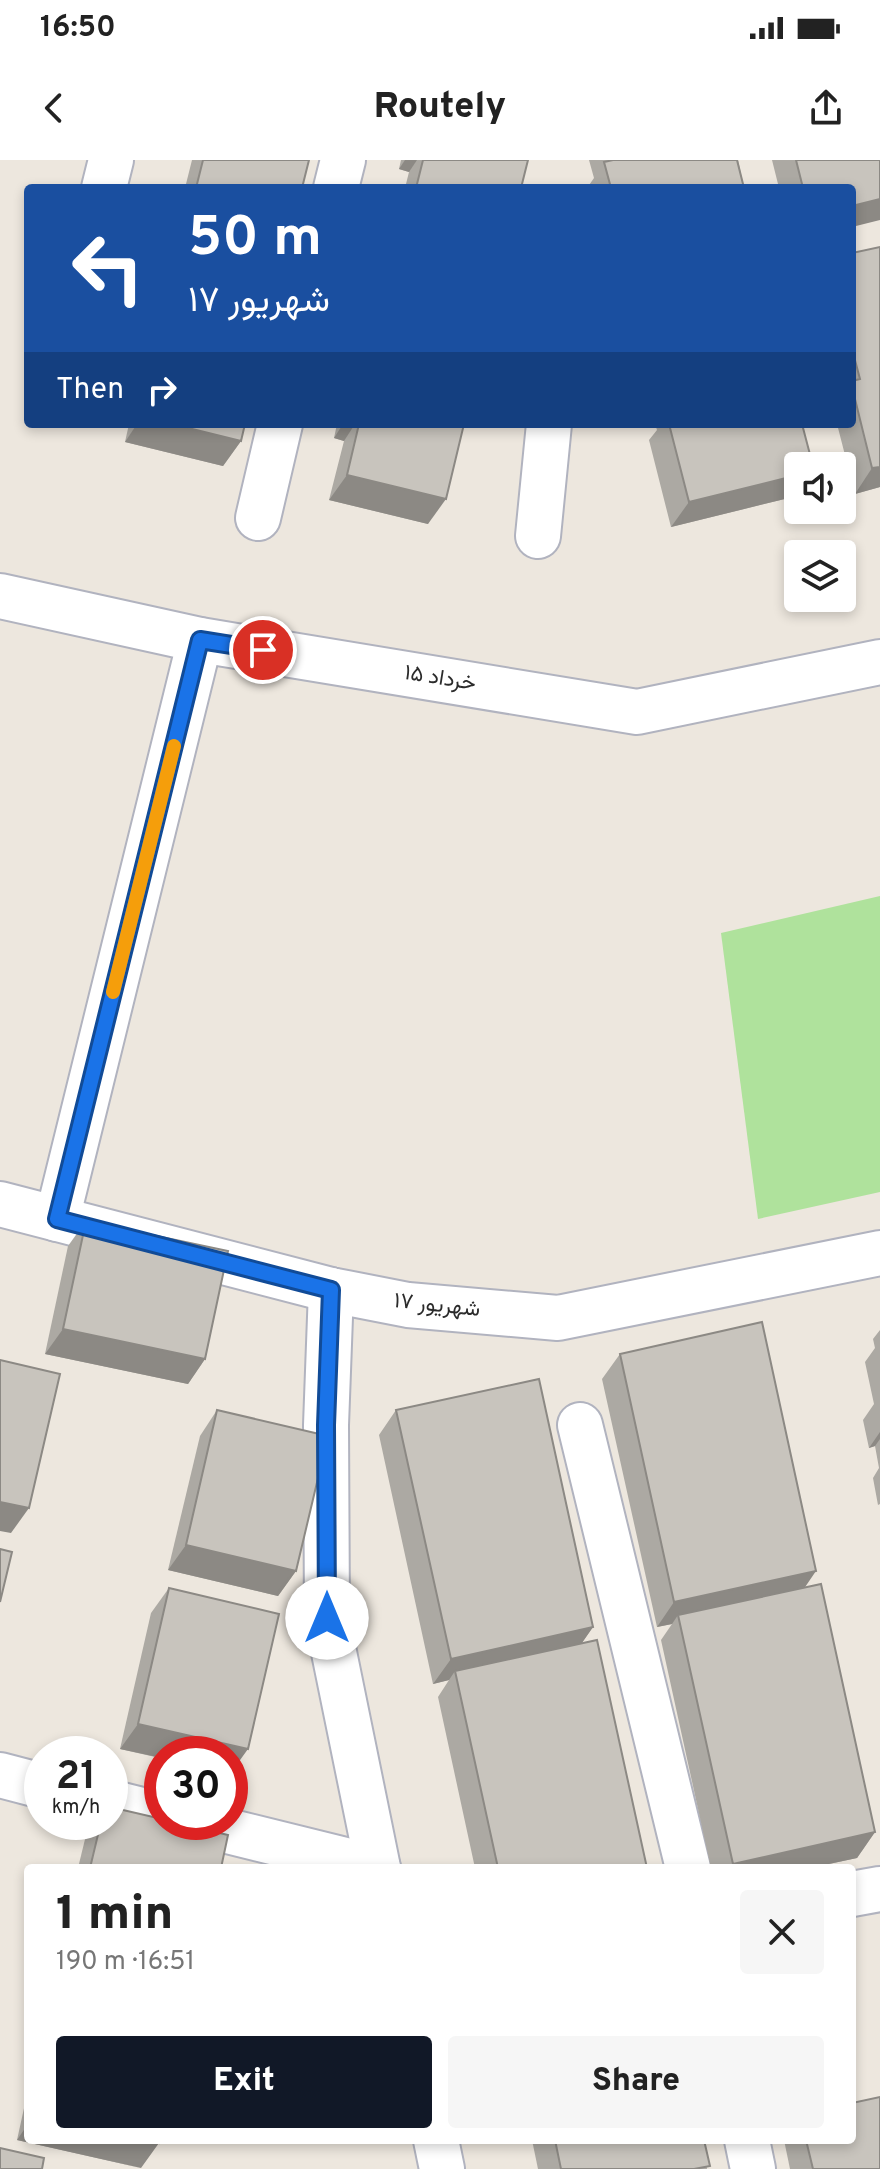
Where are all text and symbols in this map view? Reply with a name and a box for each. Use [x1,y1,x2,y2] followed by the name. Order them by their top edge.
[40,10,116,47] text: 16:50
[374,85,506,131] text: Routely
[32,86,76,130] icon: back
[804,86,848,130] icon: share
[188,205,322,275] text: 50 m
[56,216,160,320] icon: left
[188,279,330,325] text: ۱۷ شهریور
[140,368,184,412] icon: right
[56,372,124,409] text: Then
[784,452,856,612] map controls
[784,452,856,524] button: sound
[784,540,856,612] button: layers
[229,616,297,684] pin
[241,628,285,672] icon: arrive
[402,660,478,698] street label: ۱۵ خرداد
[393,1288,481,1324] street label: ۱۷ شهریور
[285,1576,369,1660] position arrow
[144,1736,248,1840] speed limit sign: 30
[56,1753,96,1803] text: 21
[52,1795,100,1821] text: km/h
[56,1886,173,1946] text: 1 min
[740,1890,824,1974] button: close
[56,1946,195,1979] text: 190 m · 16:51
[56,2036,432,2128] button: Exit
[448,2036,824,2128] button: Share

